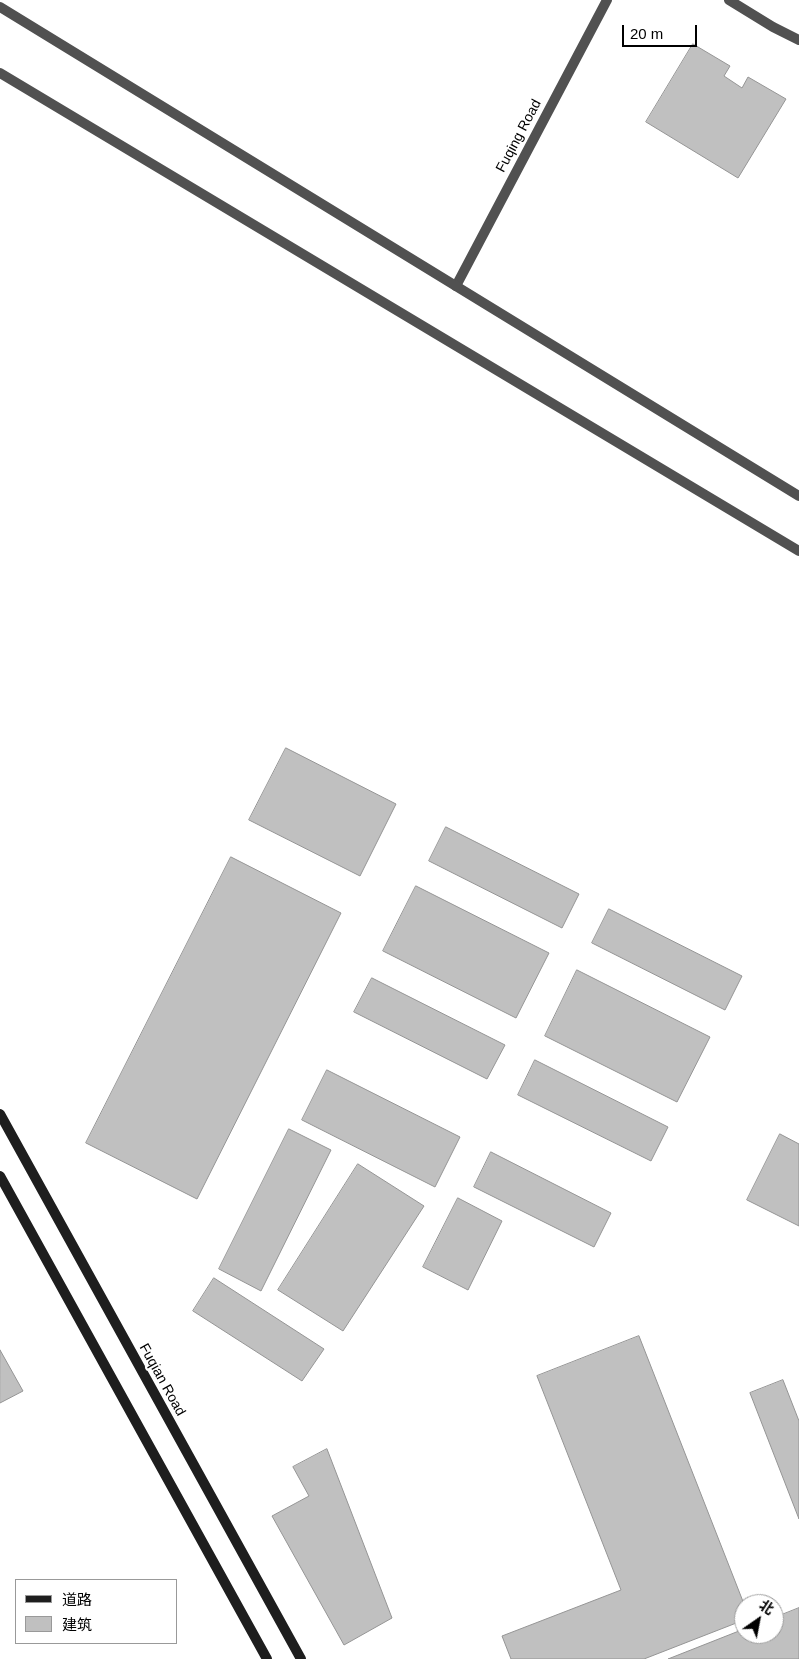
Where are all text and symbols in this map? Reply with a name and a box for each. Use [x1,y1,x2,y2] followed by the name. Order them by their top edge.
[624,15,699,47] scale bar
[630,25,663,42] text: 20 m
[493,97,545,175] street label: Fuqing Road
[135,1341,189,1419] street label: Fuqian Road
[15,1579,178,1644] legend
[62,1591,92,1608] text: 道路
[734,1594,784,1644] north arrow
[756,1597,777,1618] text: 北
[62,1616,92,1633] text: 建筑

